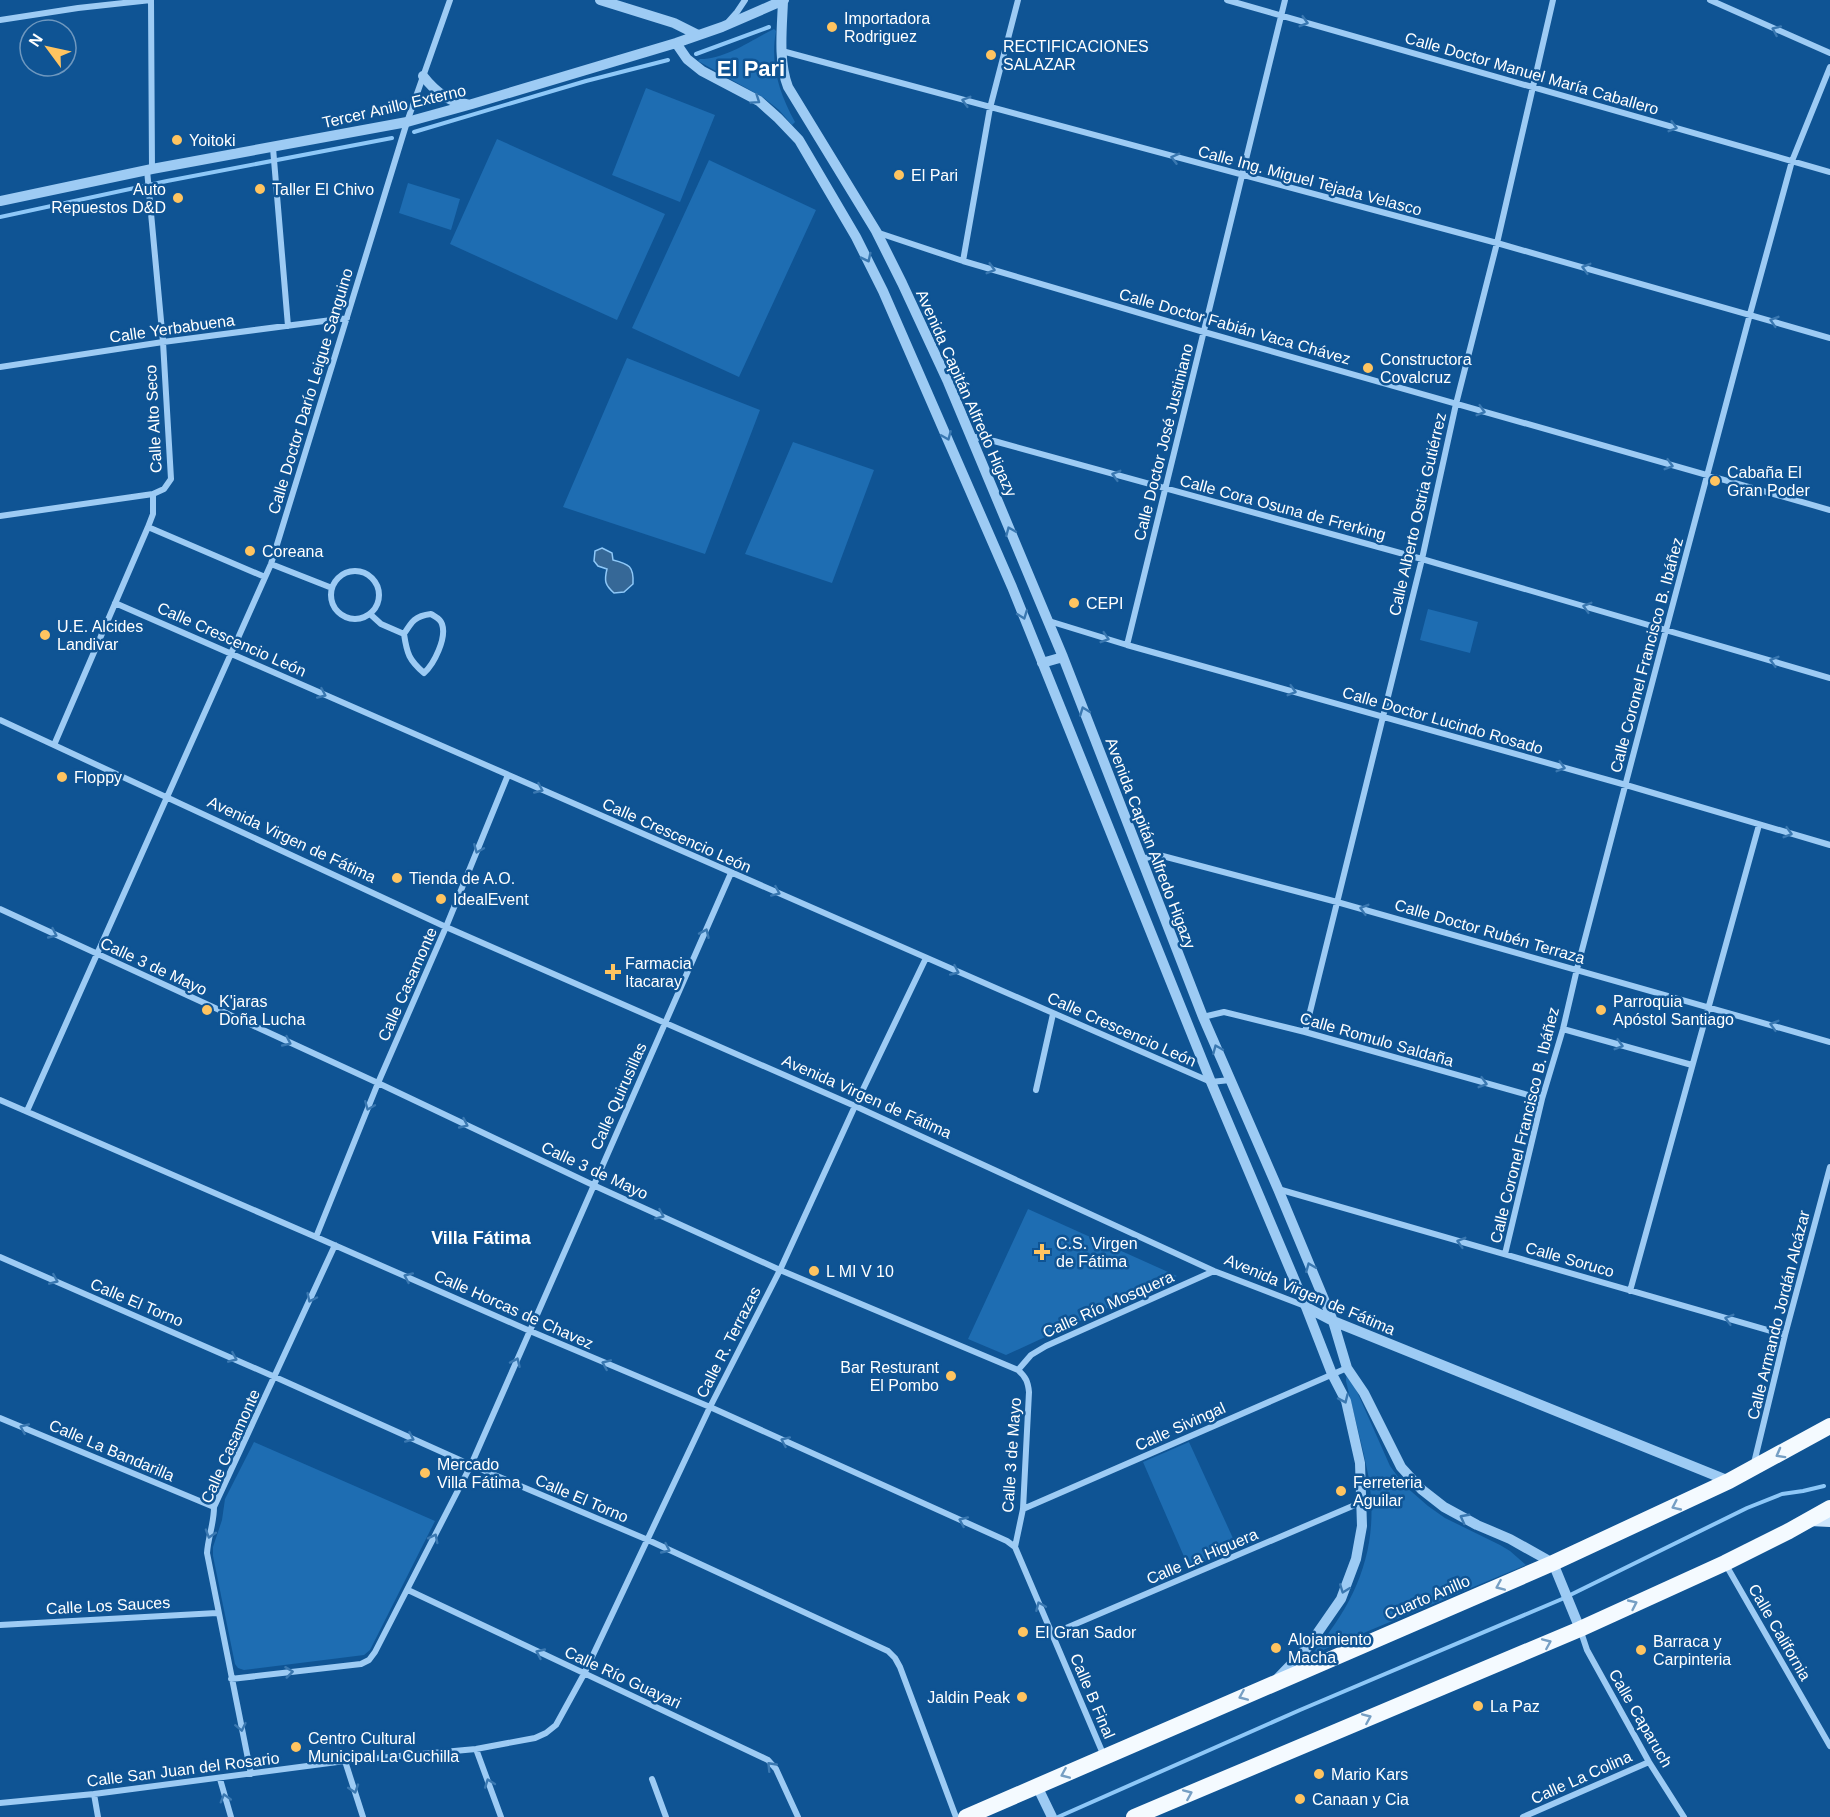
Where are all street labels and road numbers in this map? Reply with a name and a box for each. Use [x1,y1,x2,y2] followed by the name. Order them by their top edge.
[1403,29,1661,118] street label: Calle Doctor Manuel María Caballero
[321,82,468,131] street label: Tercer Anillo Externo
[1196,142,1424,219] street label: Calle Ing. Miguel Tejada Velasco
[265,266,356,516] street label: Calle Doctor Darío Leigue Sanguino
[1117,285,1352,368] street label: Calle Doctor Fabián Vaca Chávez
[913,287,1020,499] street label: Avenida Capitán Alfredo Higazy
[108,311,236,346] street label: Calle Yerbabuena
[1131,342,1196,543] street label: Calle Doctor José Justiniano
[142,364,165,474] street label: Calle Alto Seco
[1386,411,1449,617] street label: Calle Alberto Ostria Gutiérrez
[1178,472,1388,543] street label: Calle Cora Osuna de Frerking
[1607,536,1686,775] street label: Calle Coronel Francisco B. Ibáñez
[155,599,309,680] street label: Calle Crescencio León
[1340,684,1545,757] street label: Calle Doctor Lucindo Rosado
[1102,735,1199,951] street label: Avenida Capitán Alfredo Higazy
[205,793,379,886] street label: Avenida Virgen de Fátima
[600,795,754,876] street label: Calle Crescencio León
[1393,896,1587,967] street label: Calle Doctor Rubén Terraza
[375,925,440,1044] street label: Calle Casamonte
[98,934,210,999] street label: Calle 3 de Mayo
[1045,989,1199,1070] street label: Calle Crescencio León
[1487,1005,1562,1245] street label: Calle Coronel Francisco B. Ibáñez
[1298,1009,1456,1070] street label: Calle Romulo Saldaña
[587,1040,650,1152] street label: Calle Quirusillas
[780,1051,954,1142] street label: Avenida Virgen de Fátima
[539,1138,651,1203] street label: Calle 3 de Mayo
[1744,1208,1813,1422] street label: Calle Armando Jordán Alcázar
[1523,1239,1616,1280] street label: Calle Soruco
[1222,1251,1398,1338] street label: Avenida Virgen de Fátima
[432,1267,596,1352] street label: Calle Horcas de Chavez
[1040,1268,1176,1341] street label: Calle Río Mosquera
[88,1275,186,1330] street label: Calle El Torno
[693,1284,764,1401] street label: Calle R. Terrazas
[198,1387,263,1506] street label: Calle Casamonte
[999,1397,1024,1513] street label: Calle 3 de Mayo
[1132,1399,1228,1454] street label: Calle Sivingal
[47,1416,177,1485] street label: Calle La Bandarilla
[533,1471,631,1526] street label: Calle El Torno
[1144,1525,1260,1588] street label: Calle La Higuera
[1382,1572,1472,1623] street label: Cuarto Anillo
[1745,1581,1814,1684] street label: Calle California
[45,1594,171,1617] street label: Calle Los Sauces
[562,1643,684,1712] street label: Calle Río Guayari
[1067,1651,1118,1741] street label: Calle B Final
[1606,1666,1675,1770] street label: Calle Caparuch
[1528,1748,1634,1807] street label: Calle La Colina
[86,1749,280,1790] street label: Calle San Juan del Rosario

